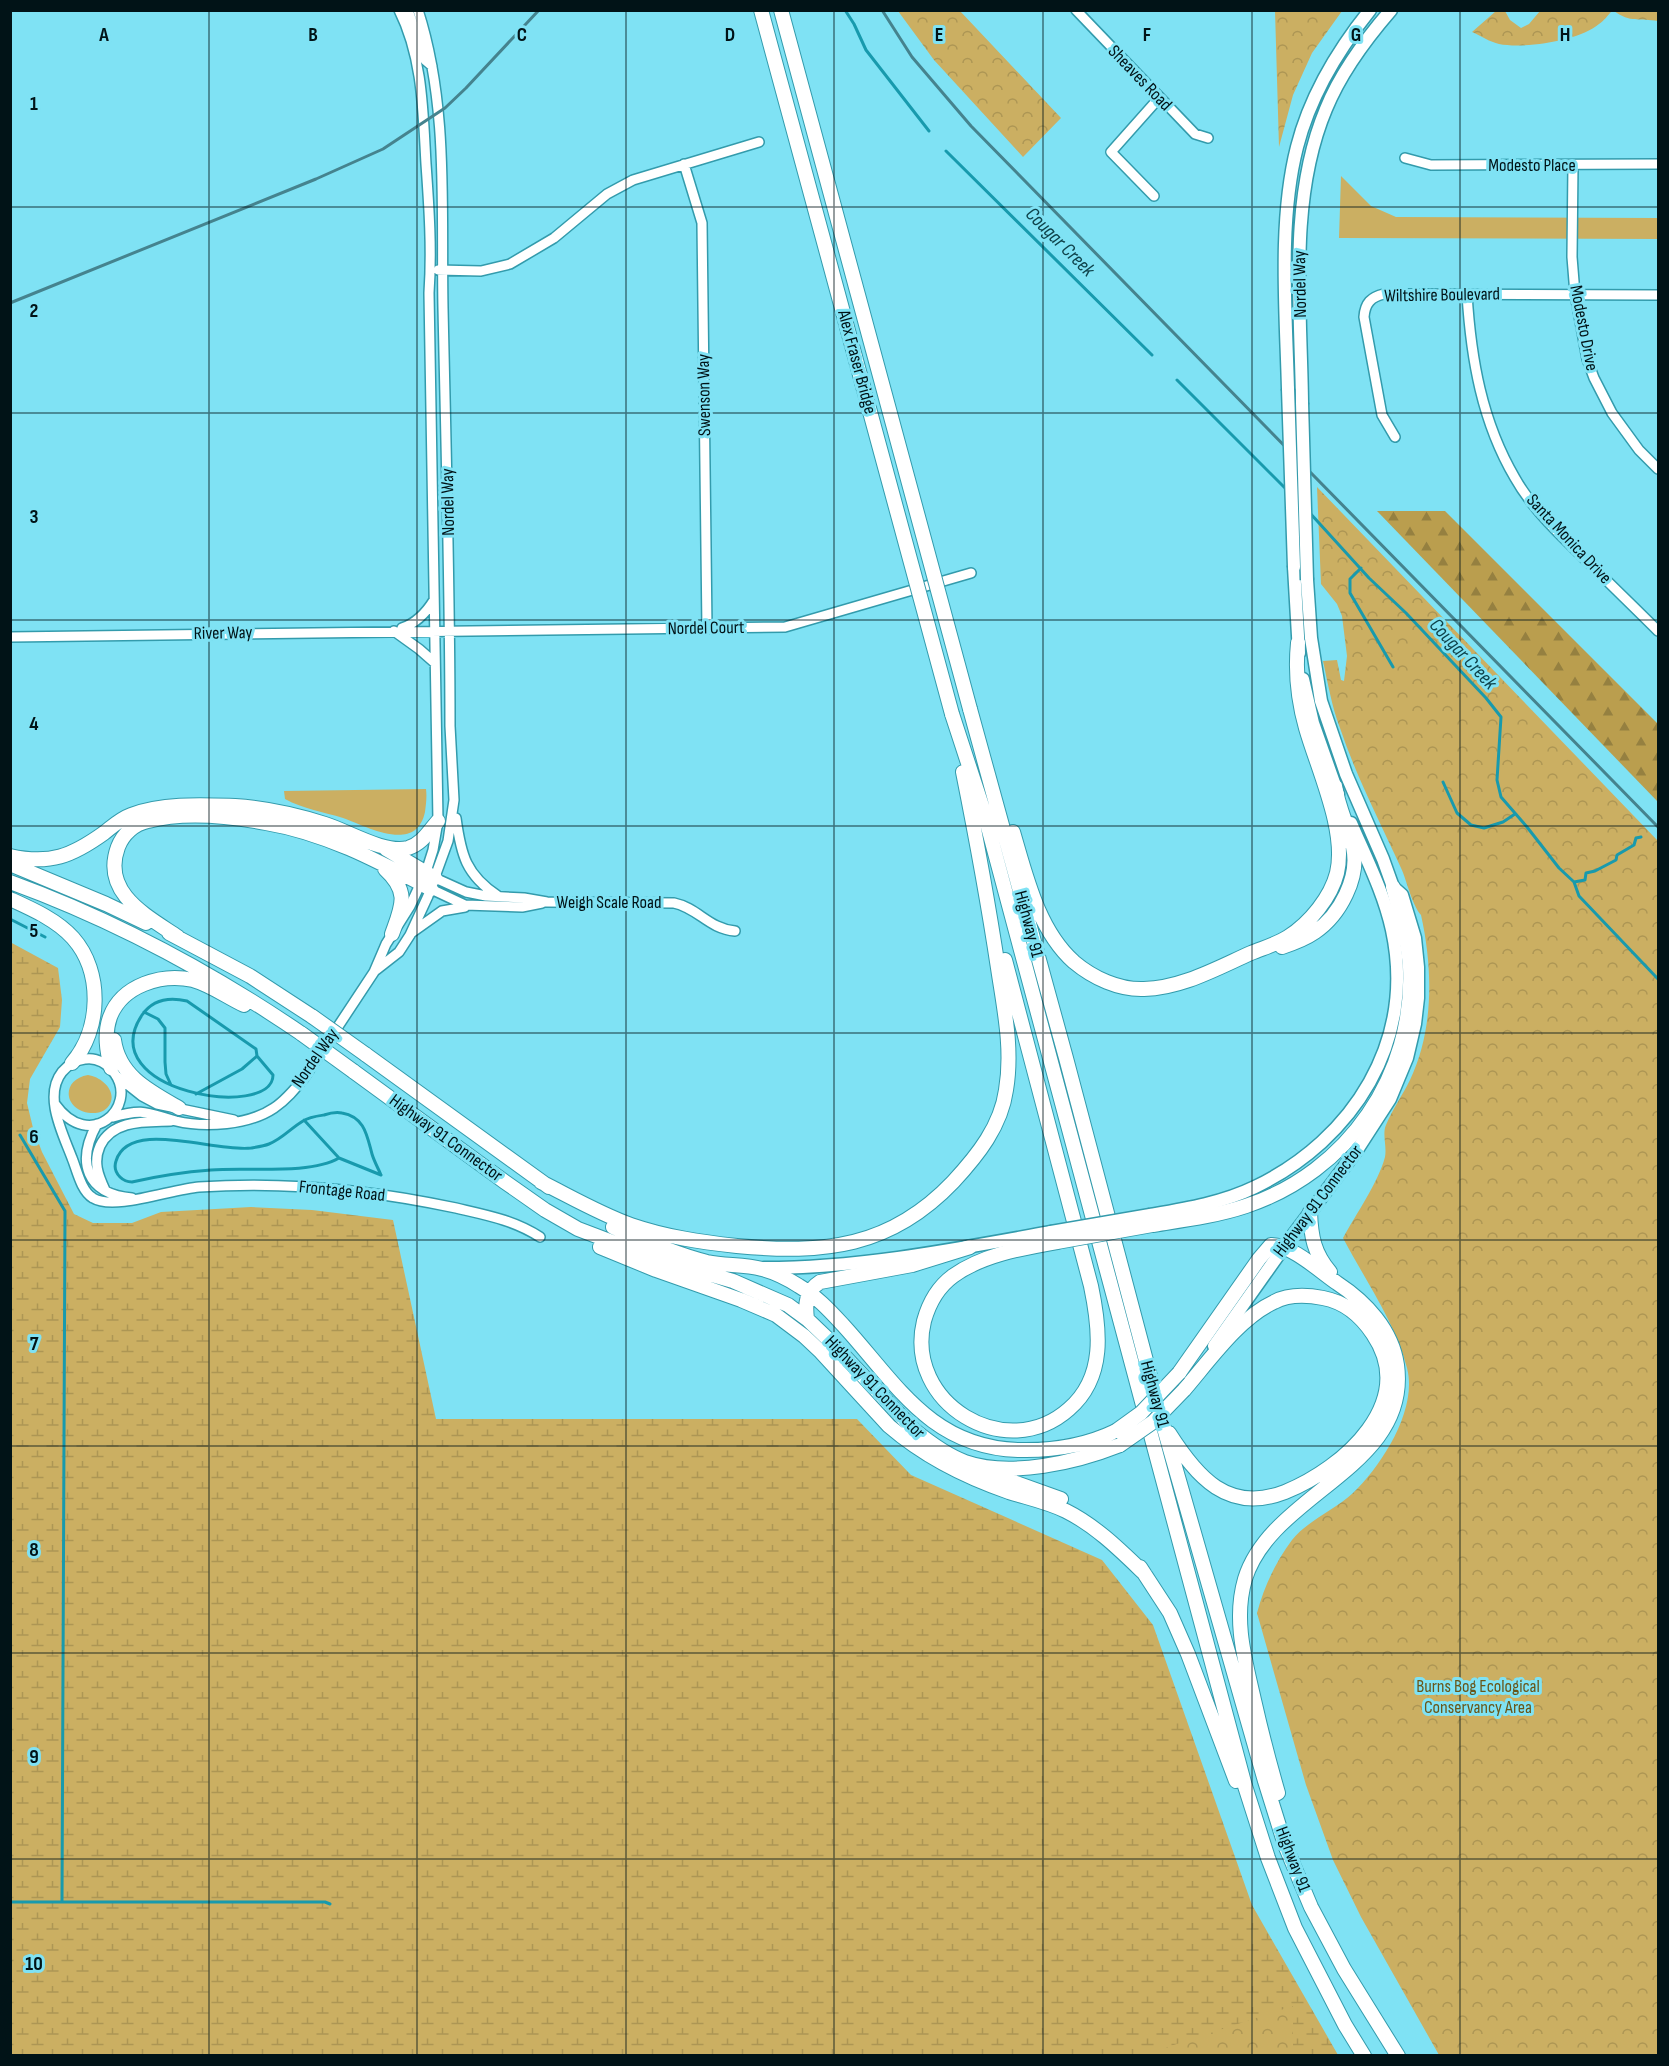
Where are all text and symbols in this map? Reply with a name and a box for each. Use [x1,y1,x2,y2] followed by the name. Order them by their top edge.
[98,23,109,47] text: A
[308,23,318,47] text: B
[517,23,527,47] text: C
[725,23,735,47] text: D
[935,23,943,47] text: E
[1143,23,1151,47] text: F
[1351,23,1361,47] text: G
[1560,23,1570,47] text: H
[1104,41,1176,115] street label: Sheaves Road
[30,92,38,116] text: 1
[1488,155,1576,176] street label: Modesto Place
[1020,202,1100,282] water label: Cougar Creek
[1289,250,1311,318] street label: Nordel Way
[1384,283,1500,307] street label: Wiltshire Boulevard
[1565,284,1603,372] street label: Modesto Drive
[30,299,38,323] text: 2
[833,307,881,416] street label: Alex Fraser Bridge
[693,354,715,436] street label: Swenson Way
[437,468,459,536] street label: Nordel Way
[1522,490,1616,588] street label: Santa Monica Drive
[30,505,39,529] text: 3
[1424,613,1502,695] water label: Cougar Creek
[667,617,745,639] street label: Nordel Court
[193,622,253,644] street label: River Way
[29,712,39,736] text: 4
[1010,888,1048,960] street label: Highway 91
[557,892,661,913] street label: Weigh Scale Road
[30,919,39,943] text: 5
[287,1024,343,1092] street label: Nordel Way
[385,1090,507,1186] street label: Highway 91 Connector
[29,1125,39,1149] text: 6
[1269,1141,1367,1261] street label: Highway 91 Connector
[298,1176,386,1206] street label: Frontage Road
[821,1331,929,1443] street label: Highway 91 Connector
[30,1332,39,1356] text: 7
[1136,1358,1174,1430] street label: Highway 91
[29,1538,39,1562] text: 8
[1416,1676,1540,1718] park label: Burns Bog Ecological Conservancy Area
[29,1745,39,1769] text: 9
[1271,1823,1315,1895] street label: Highway 91
[25,1952,43,1976] text: 10

